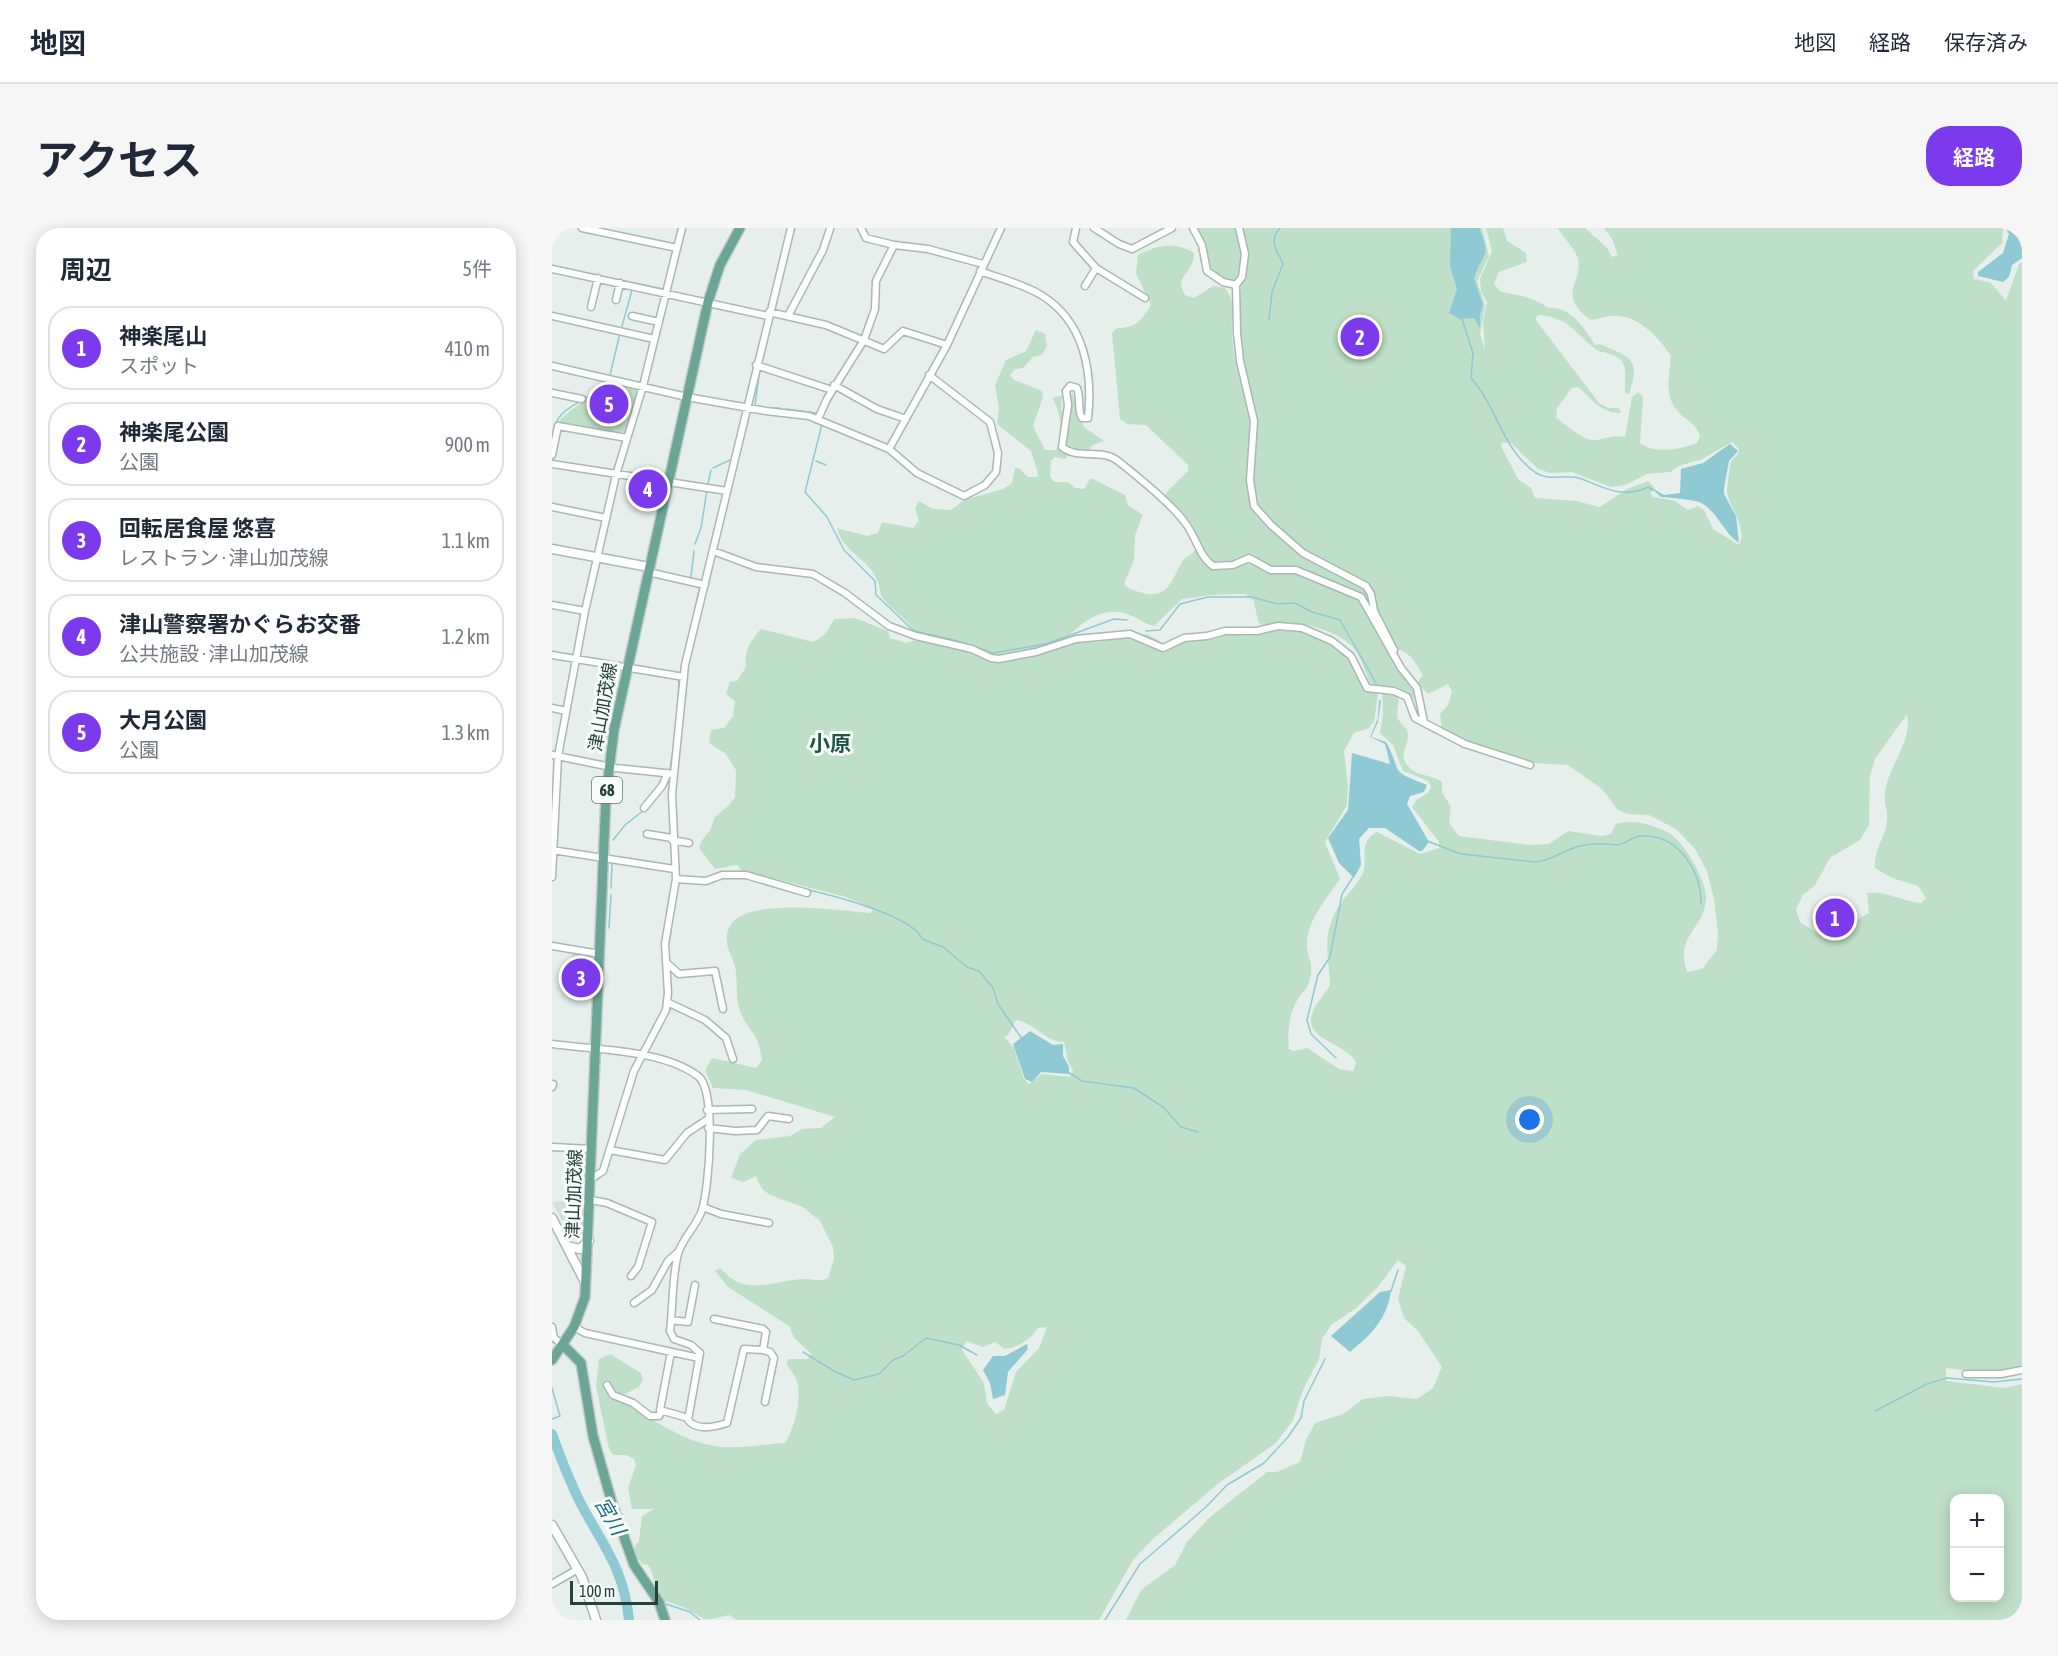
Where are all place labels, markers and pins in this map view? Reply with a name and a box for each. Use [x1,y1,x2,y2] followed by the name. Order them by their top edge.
[1340,314,1380,360] pin: 2
[590,382,628,426] pin: 5
[628,466,668,512] pin: 4
[1816,896,1854,940] pin: 1
[561,956,600,1000] pin: 3

